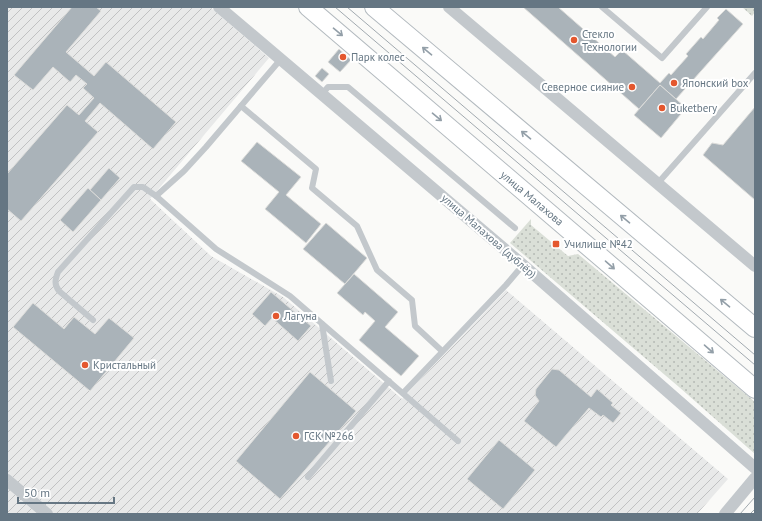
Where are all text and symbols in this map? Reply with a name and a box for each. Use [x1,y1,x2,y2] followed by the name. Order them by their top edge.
[582,27,637,54] place label: Стекло Технологии
[332,28,343,37] one-way arrow
[569,35,579,45] marker: Стекло Технологии
[421,47,432,56] one-way arrow
[351,50,405,64] place label: Парк колес
[338,52,348,62] marker: Парк колес
[682,76,749,90] place label: Японский box
[669,78,679,88] marker: Японский box
[541,80,624,94] place label: Северное сияние
[627,82,637,92] marker: Северное сияние
[670,101,718,115] place label: Buketbery
[657,103,667,113] marker: Buketbery
[431,112,442,121] one-way arrow
[521,131,531,140] one-way arrow
[497,167,567,229] street label: улица Малахова
[439,191,539,281] street label: улица Малахова (дублёр)
[620,215,631,224] one-way arrow
[564,237,633,251] place label: Училище №42
[551,239,561,249] marker: Училище №42
[605,260,615,269] one-way arrow
[719,299,730,308] one-way arrow
[283,309,317,323] place label: Лагуна
[271,311,281,321] marker: Лагуна
[703,345,714,354] one-way arrow
[93,358,156,372] place label: Кристальный
[80,360,90,370] marker: Кристальный
[304,429,354,443] place label: ГСК №266
[291,431,301,441] marker: ГСК №266
[18,479,114,505] scale bar
[24,485,50,500] text: 50 m

